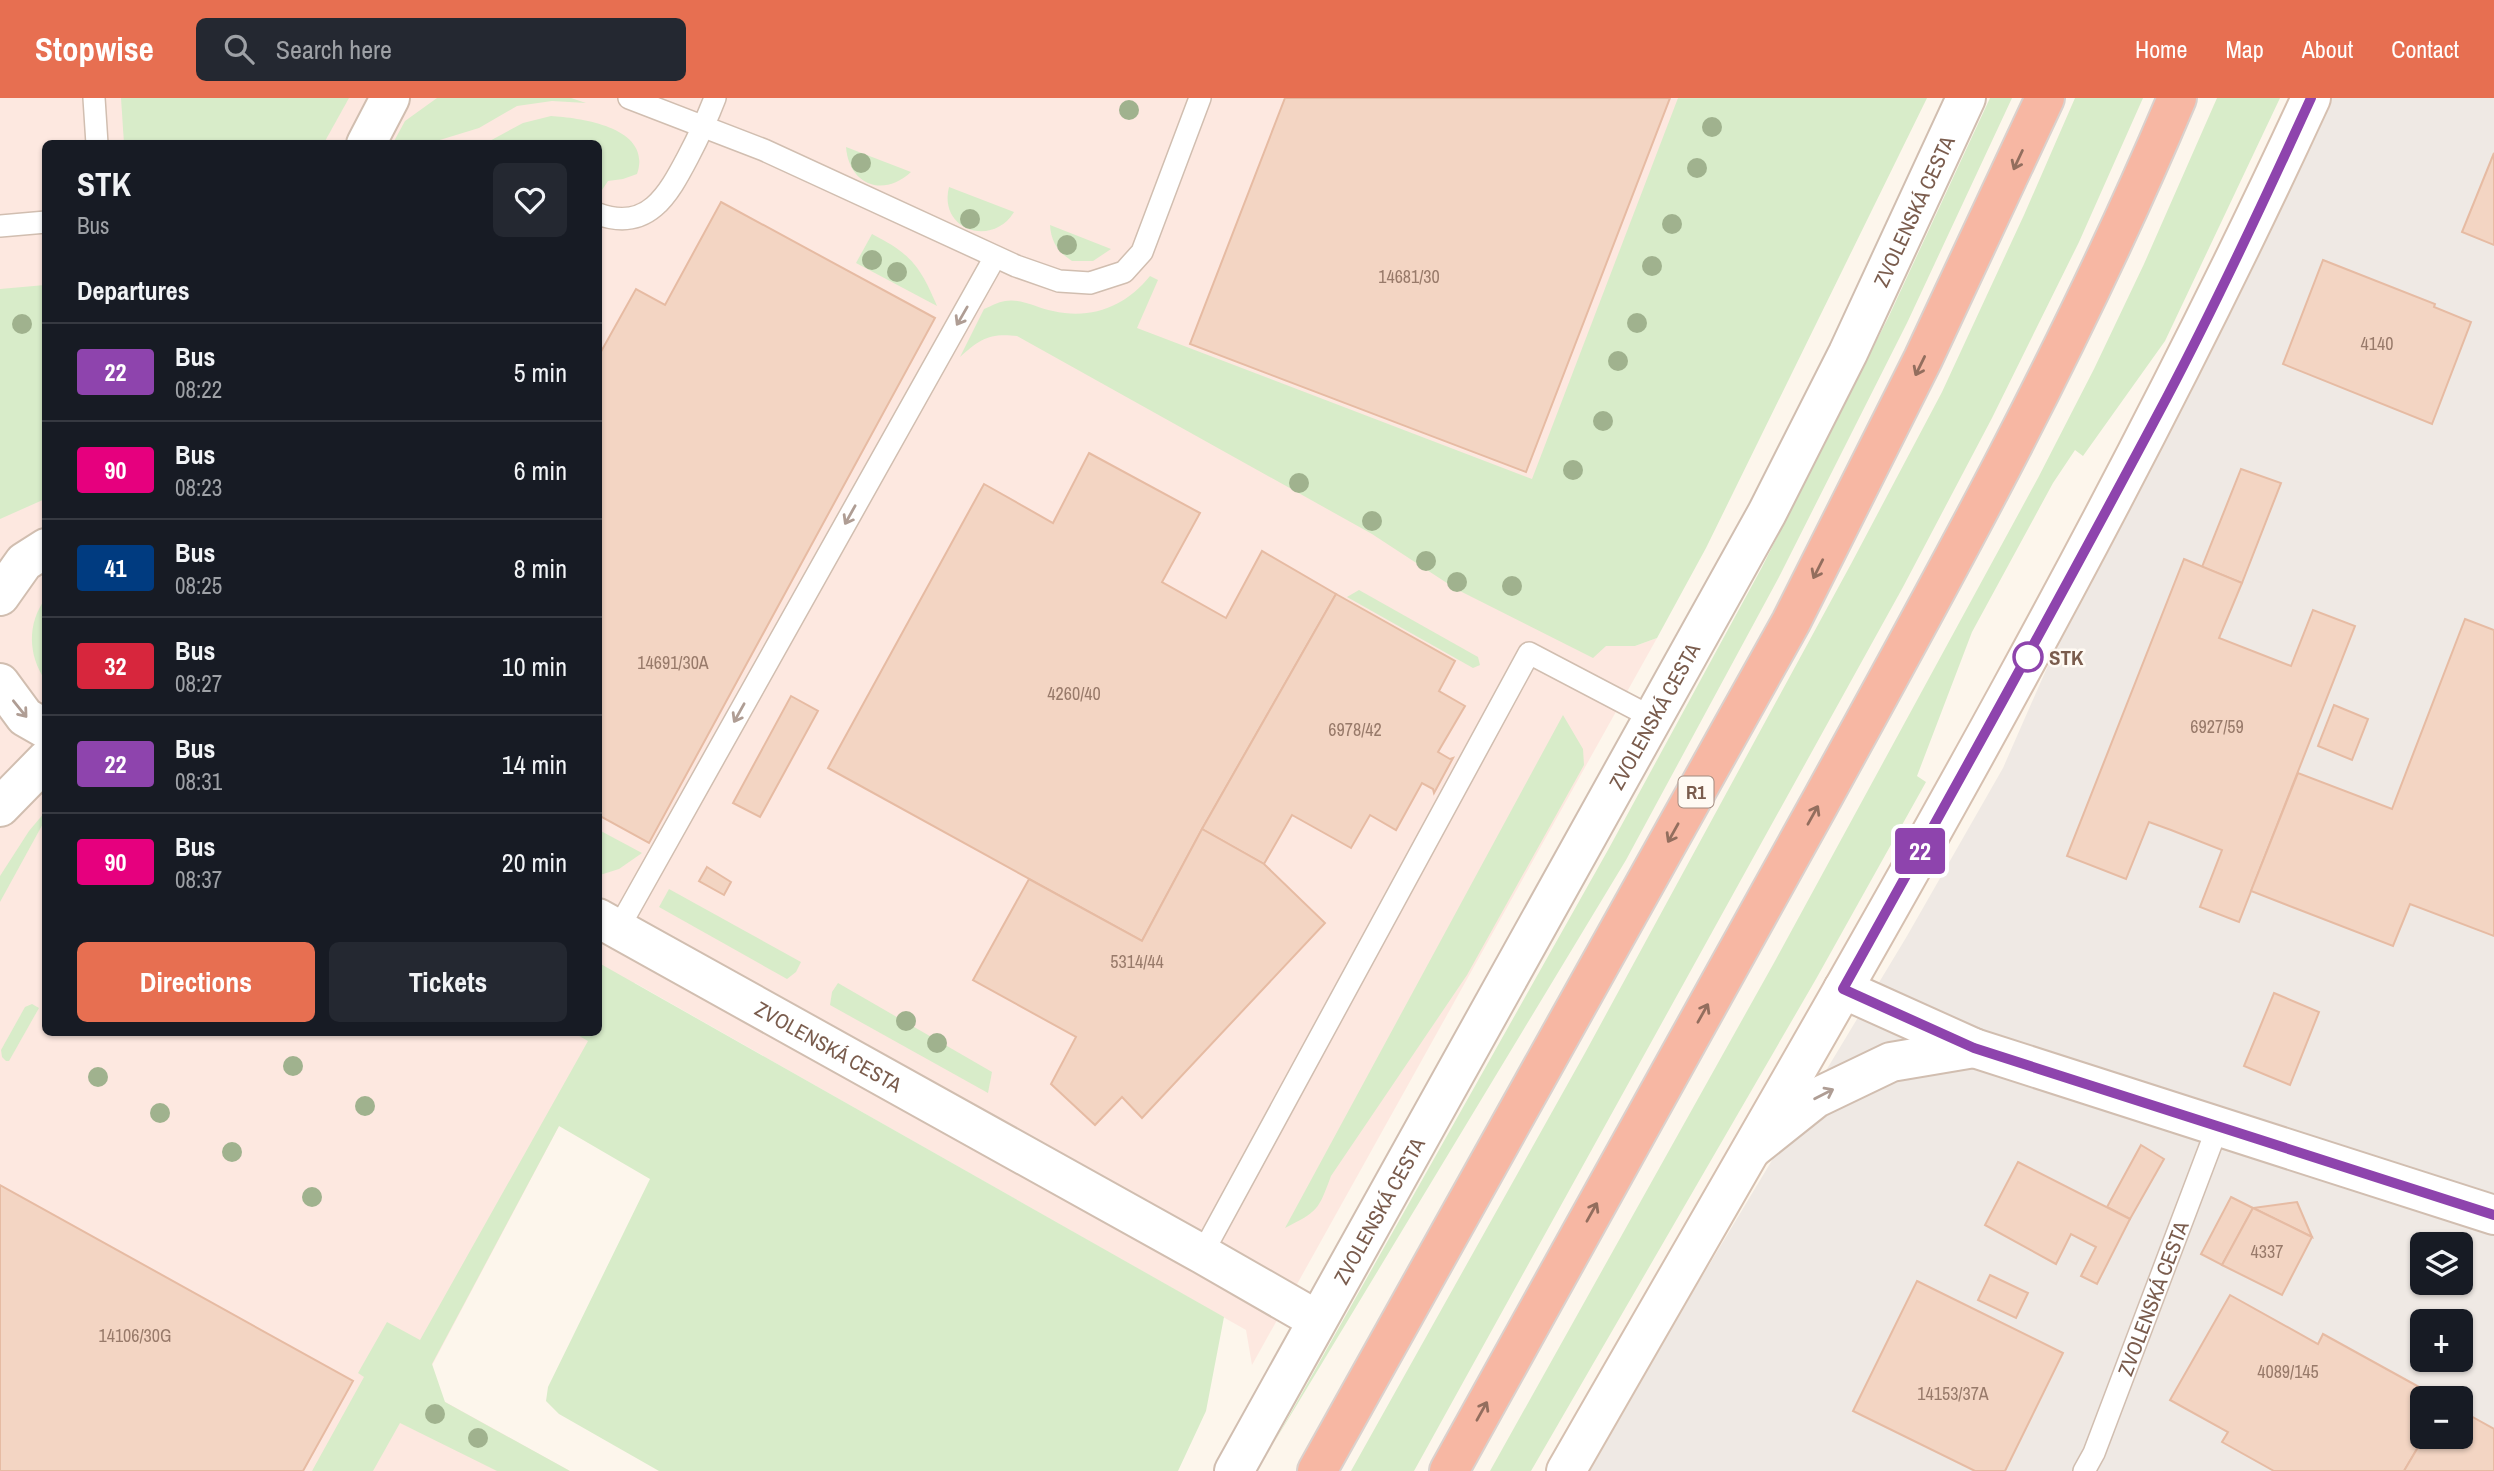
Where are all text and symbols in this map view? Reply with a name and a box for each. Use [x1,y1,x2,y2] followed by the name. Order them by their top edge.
[196,18,686,81] search box
[35,27,154,71] text: Stopwise
[220,30,258,68] icon: search
[276,32,392,67] text: Search here
[2135,33,2187,65] text: Home
[2225,33,2264,65] text: Map
[2302,33,2353,65] text: About
[2391,33,2459,65] text: Contact
[1866,130,1961,291] street label: ZVOLENSKÁ CESTA
[2011,149,2024,170] one-way arrow
[77,162,131,206] text: STK
[493,163,567,237] button: heart
[77,210,110,241] text: Bus
[1378,264,1440,289] house number: 14681/30
[77,273,190,308] text: Departures
[955,306,969,326] one-way arrow
[2361,331,2393,356] house number: 4140
[175,339,215,374] text: Bus
[514,355,567,390] text: 5 min
[1913,355,1927,376] one-way arrow
[105,356,126,388] text: 22
[175,374,222,405] text: 08:22
[175,437,215,472] text: Bus
[514,453,567,488] text: 6 min
[105,454,126,486] text: 90
[175,472,222,503] text: 08:23
[843,504,857,524] one-way arrow
[175,535,215,570] text: Bus
[514,551,567,586] text: 8 min
[105,552,126,584] text: 41
[1810,558,1824,579] one-way arrow
[175,570,222,601] text: 08:25
[175,633,215,668] text: Bus
[1602,637,1707,794] street label: ZVOLENSKÁ CESTA
[2013,642,2043,672] marker: STK
[2049,643,2084,672] place label: STK
[502,649,567,684] text: 10 min
[105,650,126,682] text: 32
[637,650,709,675] house number: 14691/30A
[175,668,222,699] text: 08:27
[1047,681,1101,706] house number: 4260/40
[12,700,27,718] one-way arrow
[732,702,745,723] one-way arrow
[2190,714,2244,739] house number: 6927/59
[1328,717,1382,742] house number: 6978/42
[175,731,215,766] text: Bus
[502,747,567,782] text: 14 min
[105,748,126,780] text: 22
[175,766,222,797] text: 08:31
[1678,776,1714,807] road number: R1
[1806,805,1820,825] one-way arrow
[1666,822,1679,843] one-way arrow
[1888,828,1952,874] line badge: 22
[175,829,215,864] text: Bus
[1909,835,1931,867] text: 22
[502,845,567,880] text: 20 min
[105,846,126,878] text: 90
[175,864,222,895] text: 08:37
[77,942,315,1022] button: Directions
[329,942,567,1022] button: Tickets
[1110,949,1164,974] house number: 5314/44
[750,994,908,1099] street label: ZVOLENSKÁ CESTA
[1696,1004,1710,1024] one-way arrow
[1813,1087,1834,1101] one-way arrow
[1326,1132,1432,1289] street label: ZVOLENSKÁ CESTA
[1585,1203,1599,1223] one-way arrow
[2110,1216,2195,1380] street label: ZVOLENSKÁ CESTA
[2410,1232,2473,1449] map controls
[2410,1232,2473,1295] button: layers
[2251,1239,2283,1264] house number: 4337
[2410,1309,2473,1372] button: +
[98,1323,172,1348] house number: 14106/30G
[2257,1359,2319,1384] house number: 4089/145
[1917,1381,1989,1406] house number: 14153/37A
[2410,1386,2473,1449] button: −
[1475,1402,1489,1422] one-way arrow

